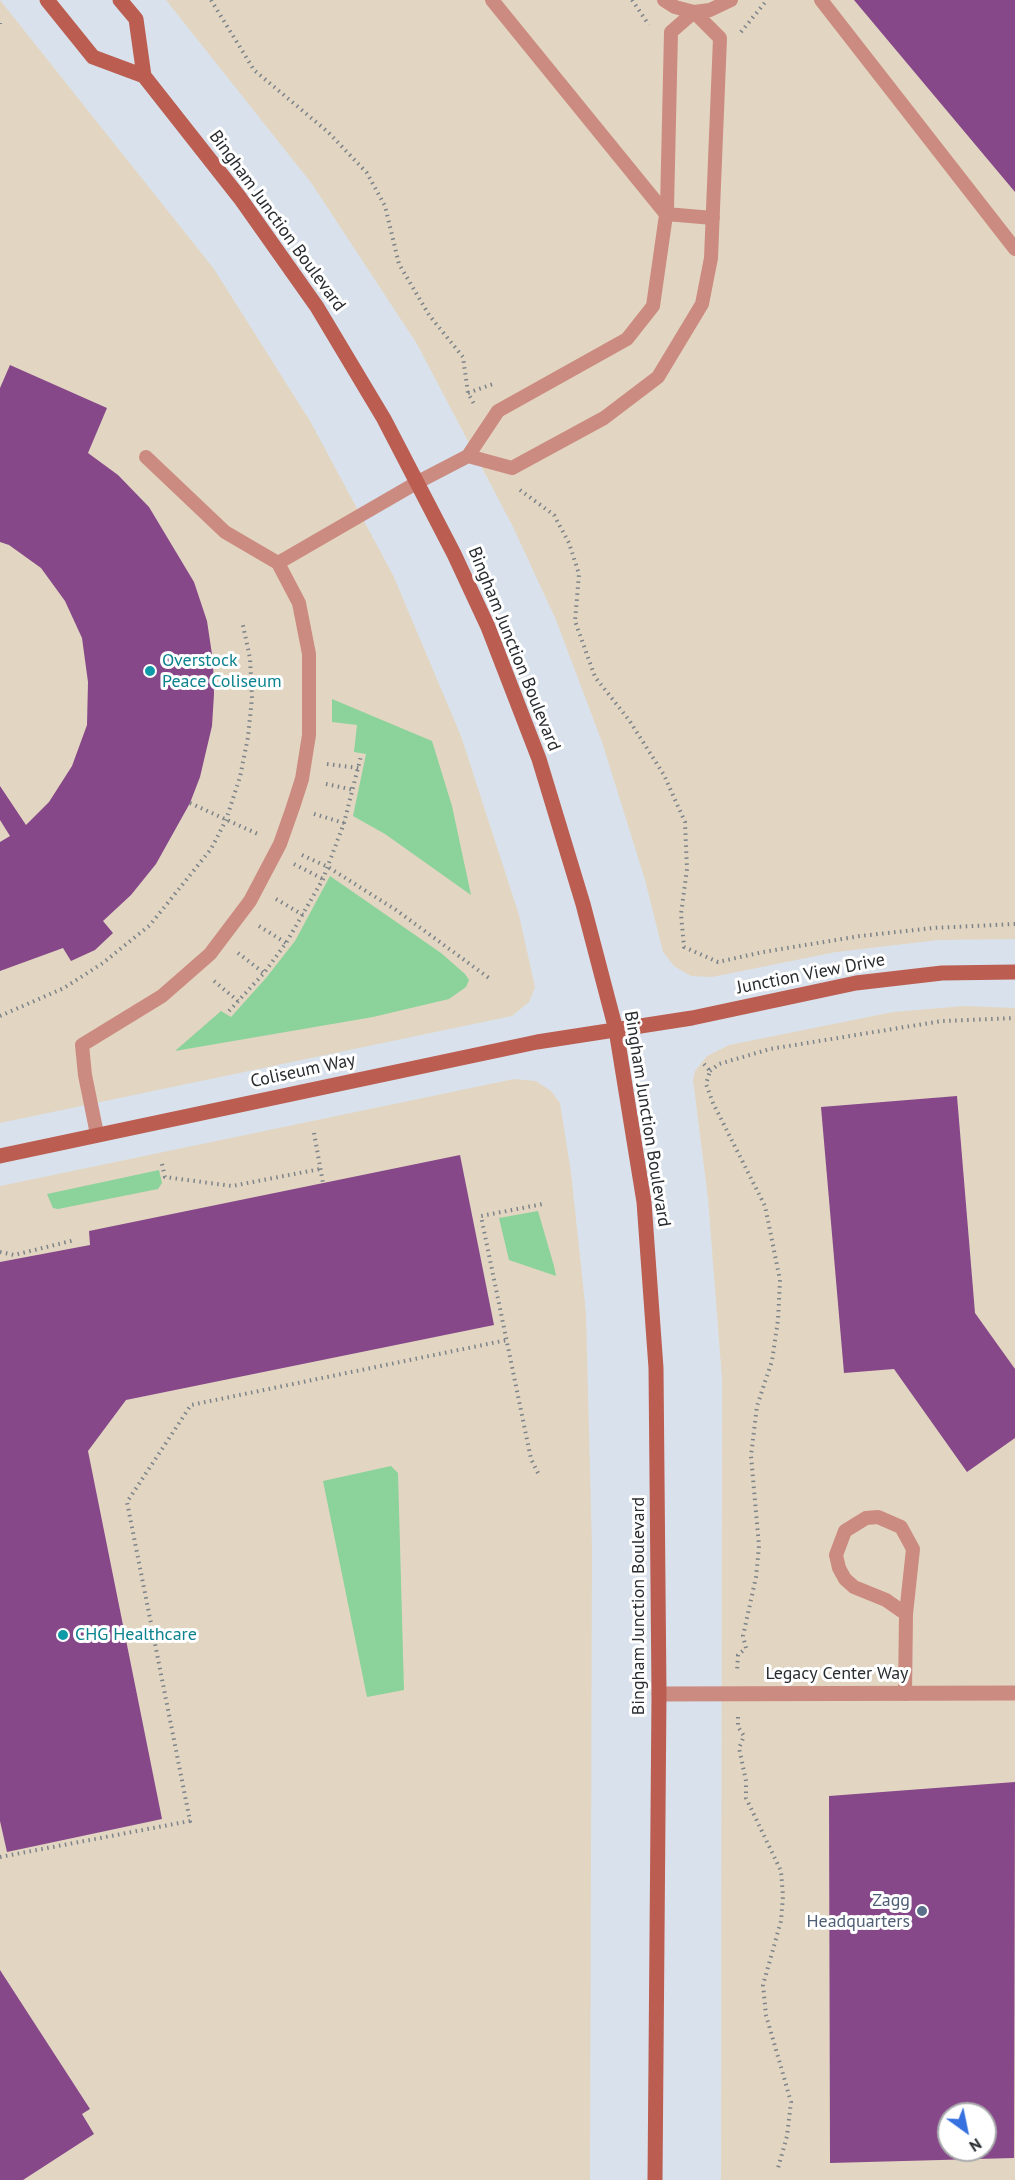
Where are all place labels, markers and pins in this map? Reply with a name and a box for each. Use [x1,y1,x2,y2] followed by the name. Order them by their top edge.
[162,650,282,692] place label: Overstock Peace Coliseum
[143,664,157,678] marker: Overstock Peace Coliseum
[75,1624,197,1646] place label: CHG Healthcare
[56,1628,70,1642] marker: CHG Healthcare
[806,1890,910,1932] place label: Zagg Headquarters
[915,1904,929,1918] marker: Zagg Headquarters

